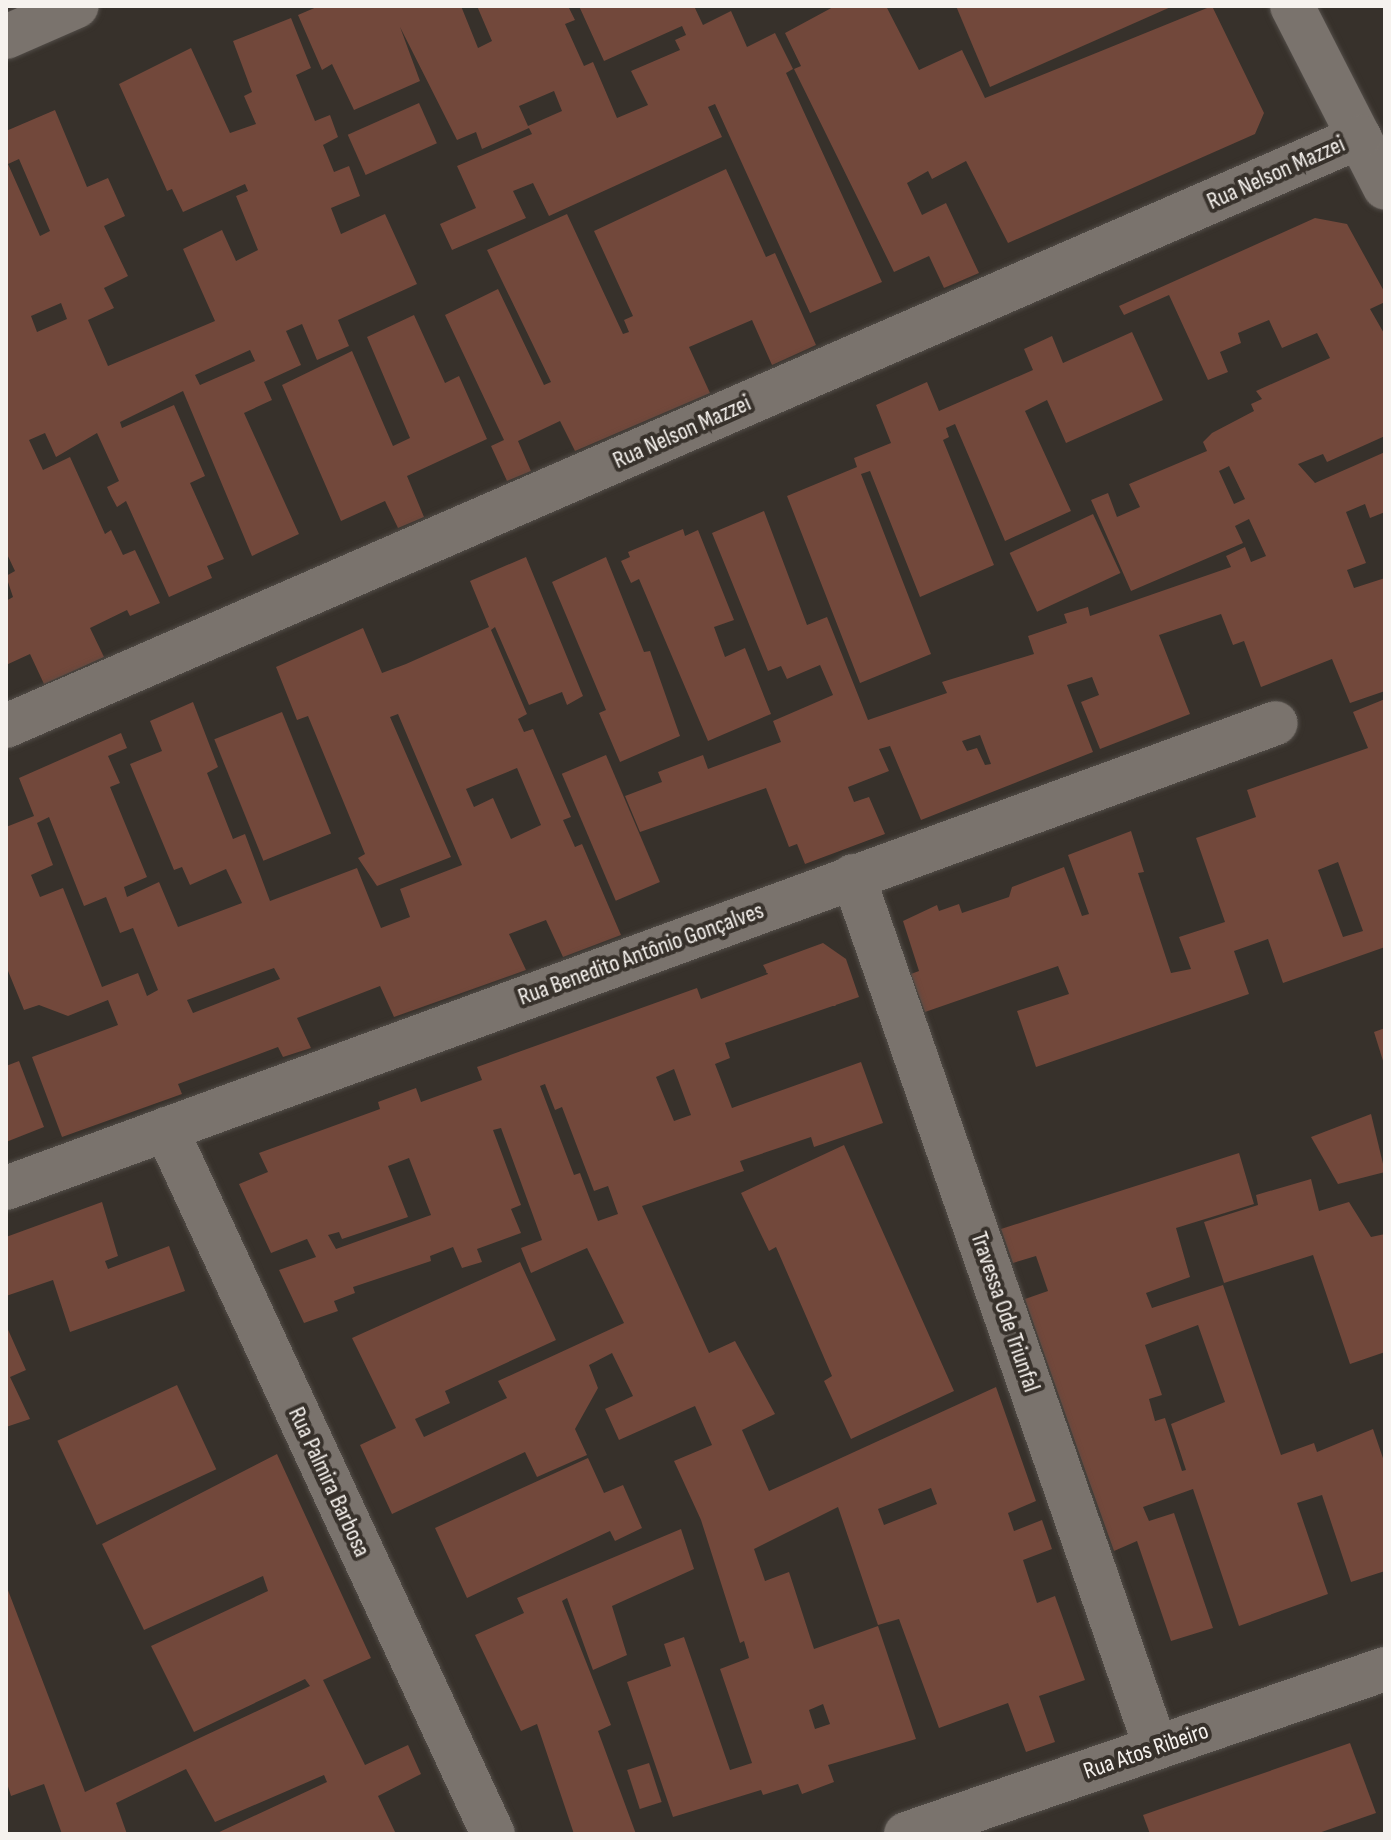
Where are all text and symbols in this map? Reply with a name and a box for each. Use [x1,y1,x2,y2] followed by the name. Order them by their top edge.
[1203,130,1349,216] street label: Rua Nelson Mazzei
[609,389,755,475] street label: Rua Nelson Mazzei
[514,896,768,1012] street label: Rua Benedito Antônio Gonçalves
[964,1228,1046,1396] street label: Travessa Ode Triunfal
[282,1403,376,1561] street label: Rua Palmira Barbosa
[1080,1716,1212,1786] street label: Rua Atos Ribeiro

